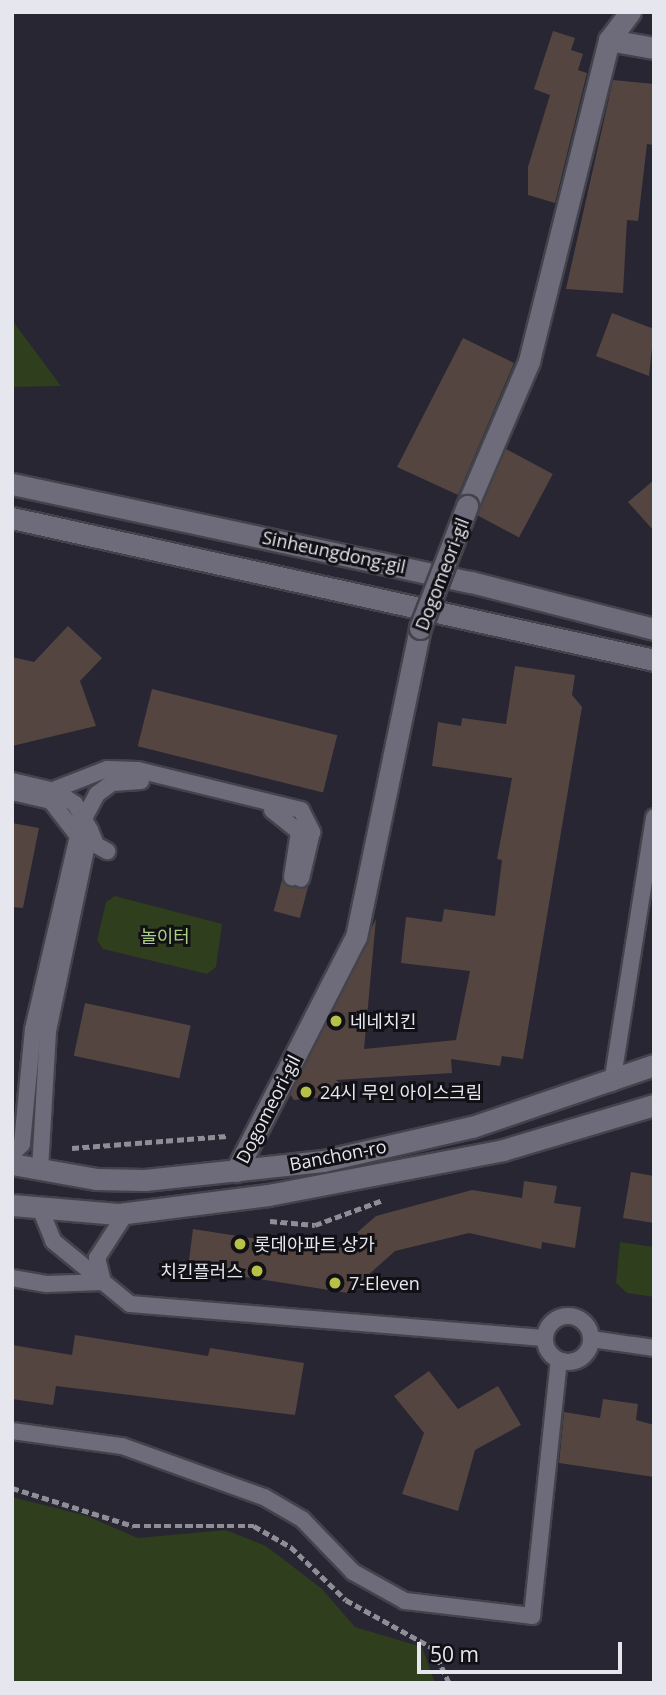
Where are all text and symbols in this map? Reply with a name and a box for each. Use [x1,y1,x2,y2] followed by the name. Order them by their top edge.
[411,515,473,633] street label: Dogomeori-gil
[260,526,408,578] street label: Sinheungdong-gil
[140,925,190,947] park label: 놀이터
[350,1010,416,1032] place label: 네네치킨
[328,1013,344,1029] marker: 네네치킨
[231,1051,305,1167] street label: Dogomeori-gil
[320,1081,482,1103] place label: 24시 무인 아이스크림
[298,1084,314,1100] marker: 24시 무인 아이스크림
[288,1135,388,1175] street label: Banchon-ro
[254,1233,375,1255] place label: 롯데아파트 상가
[232,1236,248,1252] marker: 롯데아파트 상가
[160,1260,243,1282] place label: 치킨플러스
[249,1263,265,1279] marker: 치킨플러스
[349,1272,420,1294] place label: 7-Eleven
[327,1275,343,1291] marker: 7-Eleven
[421,1628,626,1672] scale bar
[430,1640,479,1668] text: 50 m

